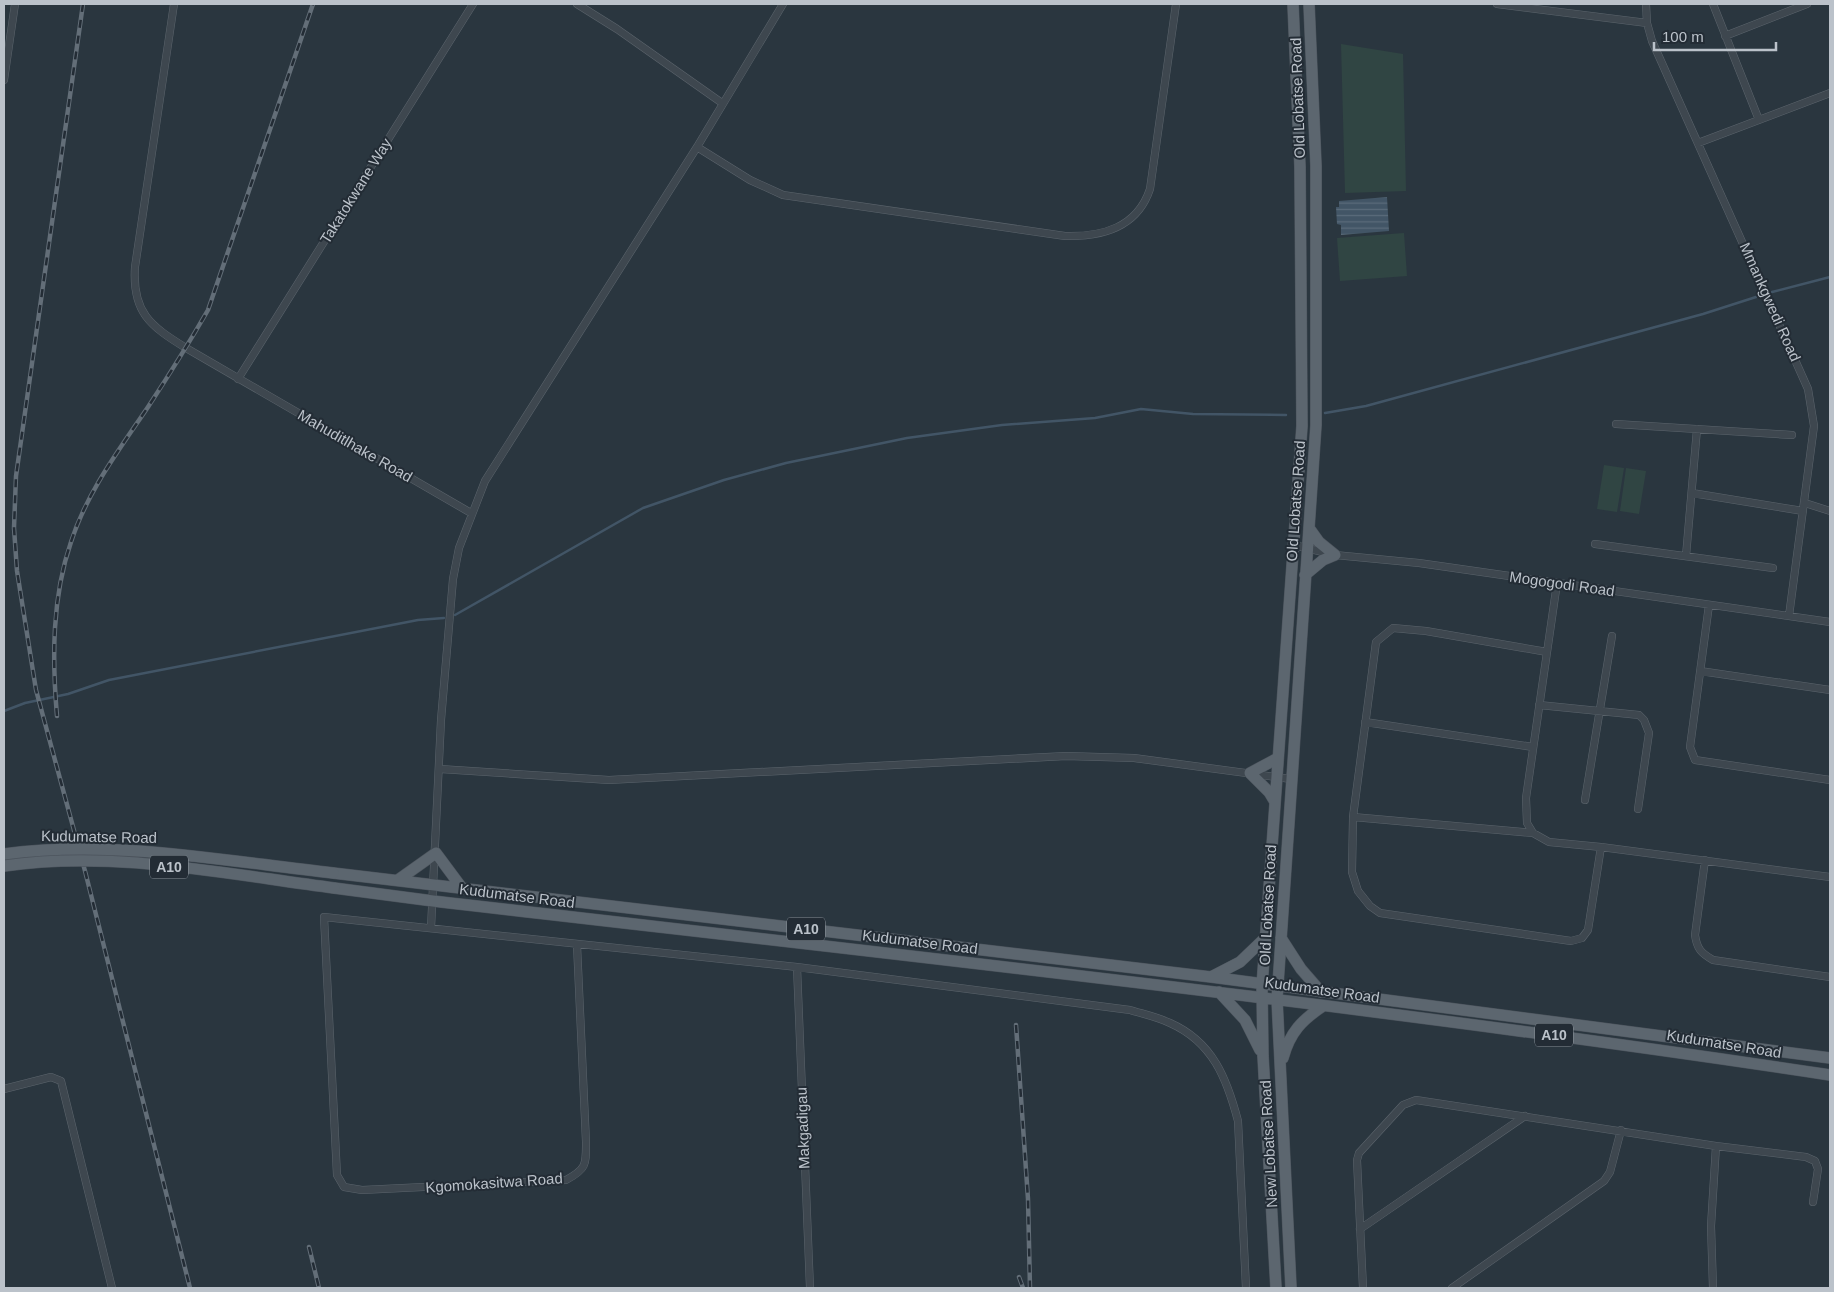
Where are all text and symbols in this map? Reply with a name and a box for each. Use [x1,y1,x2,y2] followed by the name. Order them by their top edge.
[1654,20,1776,52] scale bar
[1662,28,1704,45] text: 100 m
[1287,37,1308,159] street label: Old Lobatse Road
[316,134,395,247] street label: Takatokwane Way
[1737,240,1804,364] street label: Mmankgwedi Road
[295,406,415,485] street label: Mahuditlhake Road
[1283,440,1308,562] street label: Old Lobatse Road
[1508,568,1616,599] street label: Mogogodi Road
[41,827,157,846] street label: Kudumatse Road
[1256,844,1279,966] street label: Old Lobatse Road
[150,856,188,879] road number: A10
[459,880,576,911] street label: Kudumatse Road
[787,918,825,941] road number: A10
[862,926,979,957] street label: Kudumatse Road
[1263,973,1381,1006] street label: Kudumatse Road
[1535,1024,1573,1046] road number: A10
[1666,1026,1783,1061] street label: Kudumatse Road
[1257,1080,1280,1208] street label: New Lobatse Road
[793,1087,812,1169] street label: Makgadigau
[425,1169,563,1196] street label: Kgomokasitwa Road

